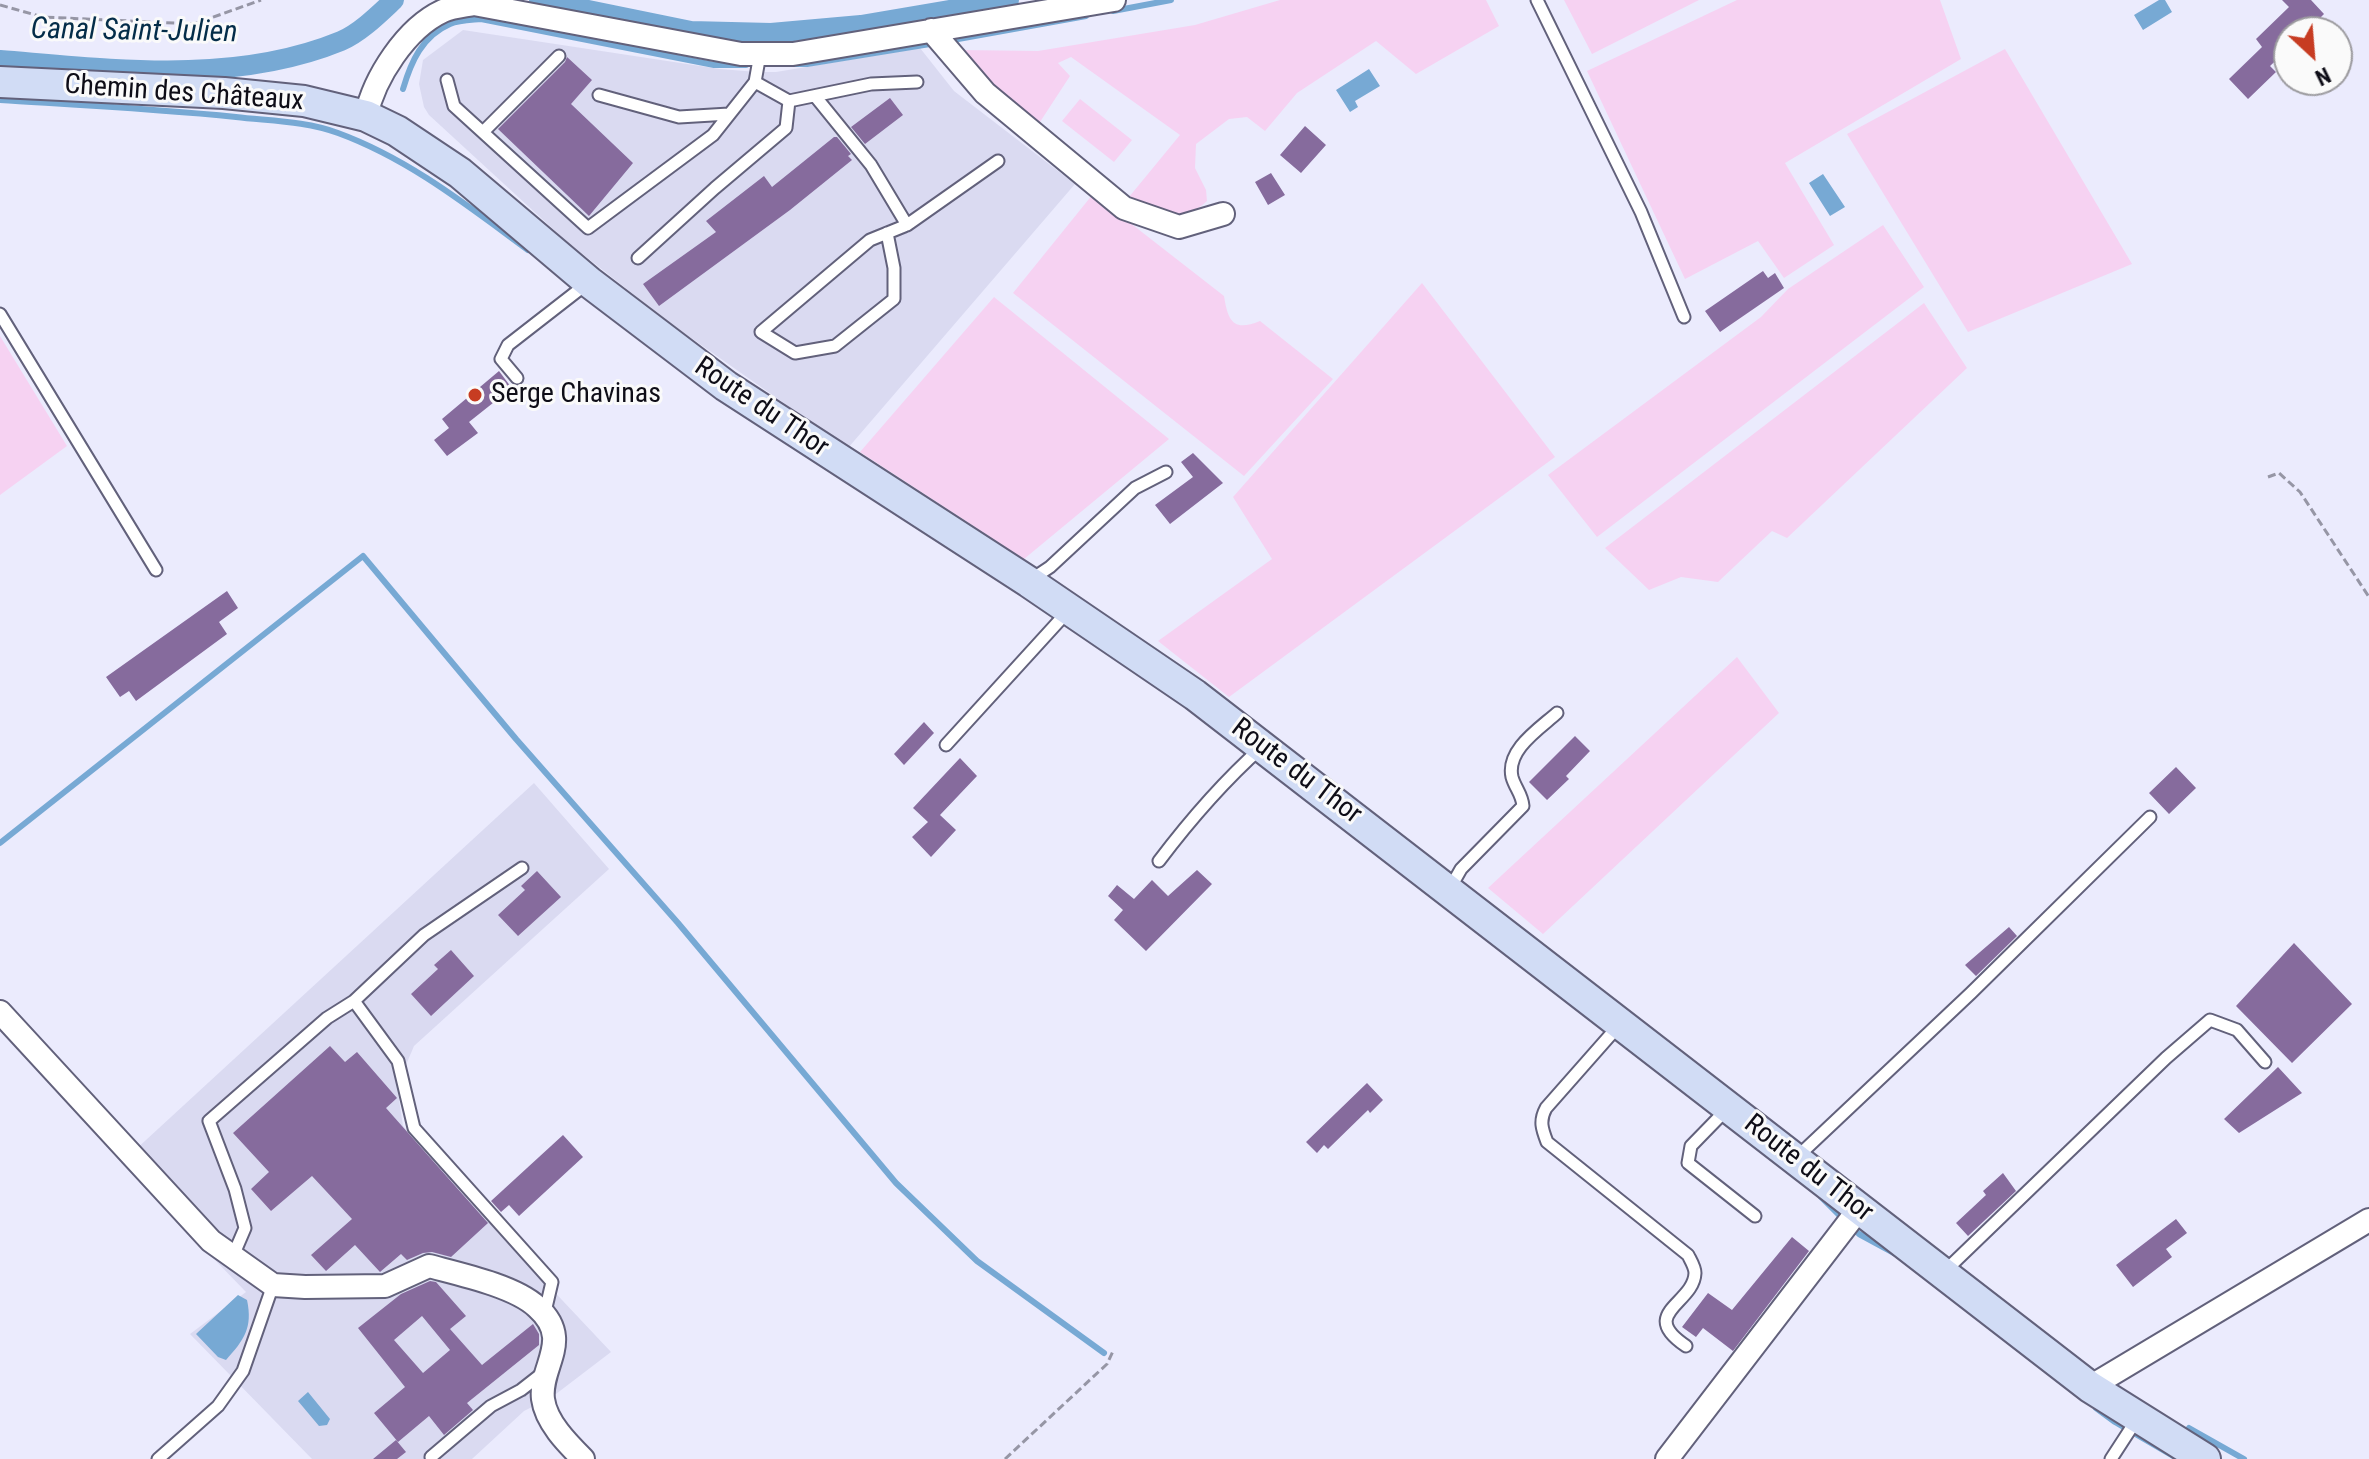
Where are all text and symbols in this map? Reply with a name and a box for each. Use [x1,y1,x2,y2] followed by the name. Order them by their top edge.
[30,12,238,52] water label: Canal Saint-Julien
[2273,16,2353,96] north arrow
[2311,62,2334,90] text: N
[63,69,305,119] street label: Chemin des Châteaux
[687,351,835,465] street label: Route du Thor
[491,378,661,412] place label: Serge Chavinas
[466,386,484,404] marker: Serge Chavinas
[1224,712,1368,832] street label: Route du Thor
[1737,1108,1879,1230] street label: Route du Thor

